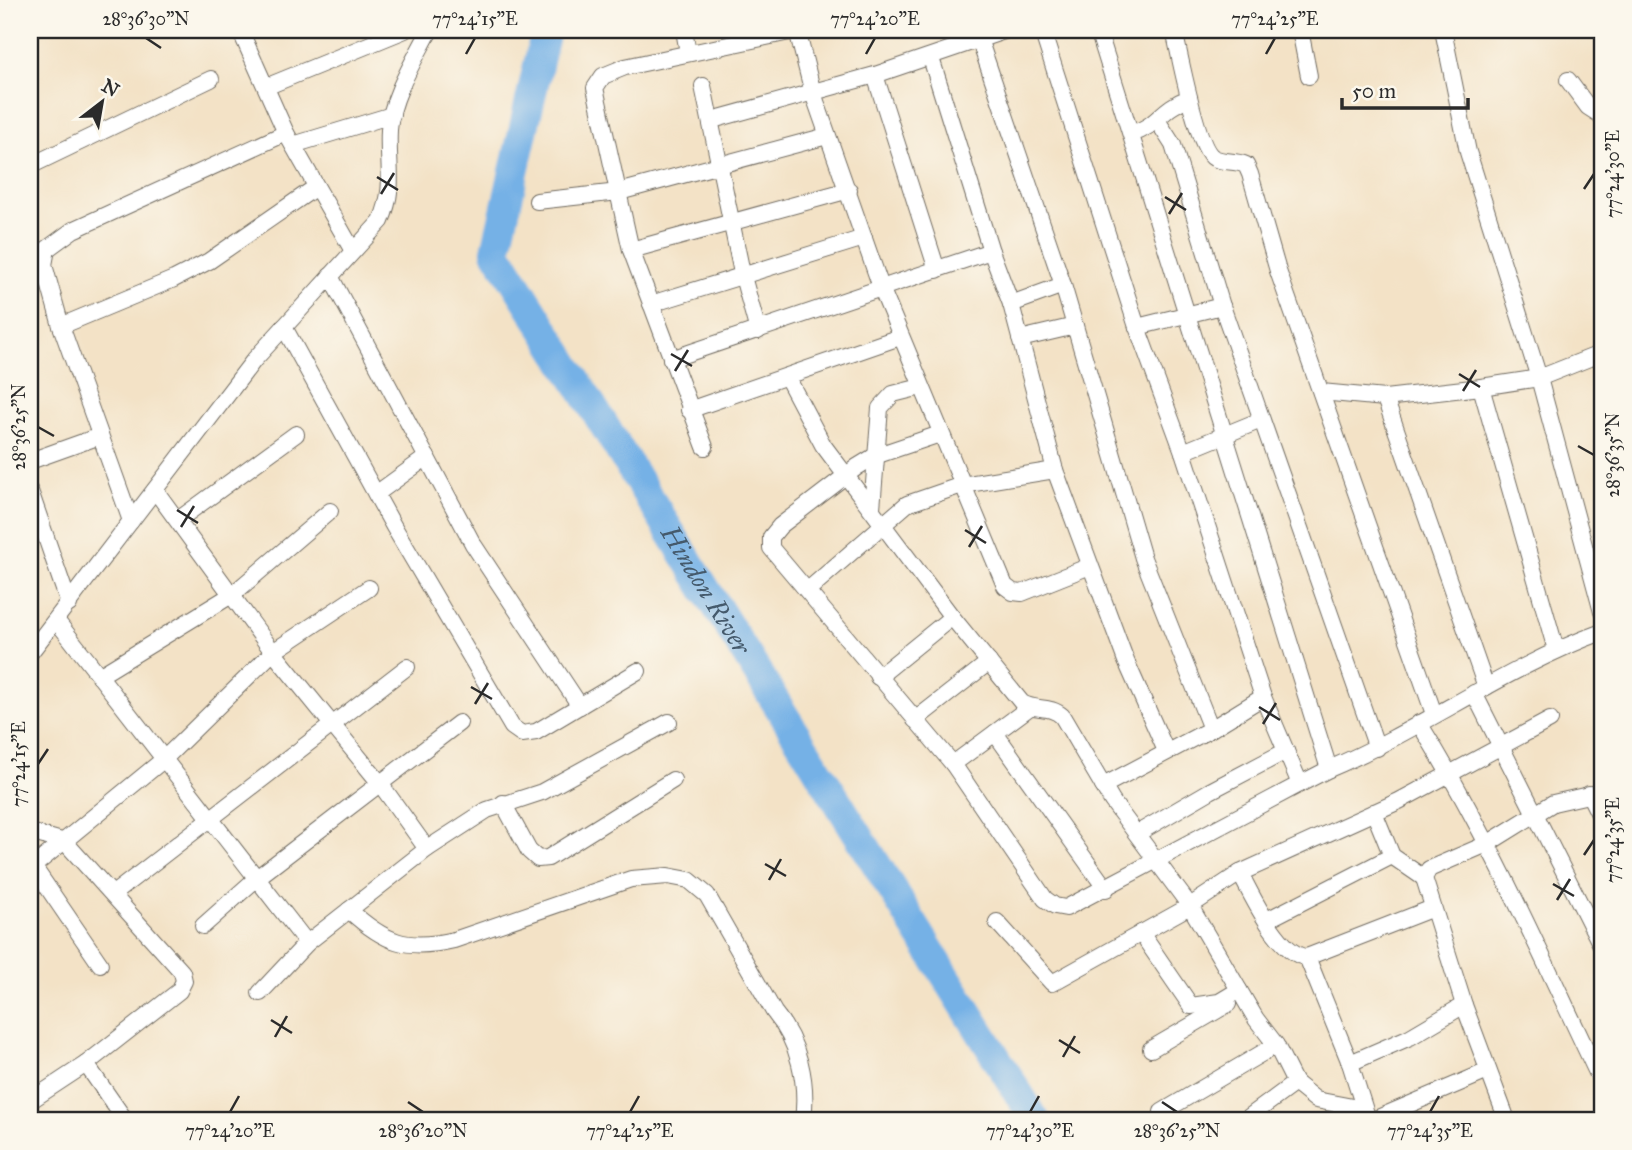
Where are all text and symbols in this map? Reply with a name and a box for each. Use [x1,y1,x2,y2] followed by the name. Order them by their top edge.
[102,8,190,30] text: 28°36'30"N
[432,8,518,30] text: 77°24'15"E
[830,8,920,30] text: 77°24'20"E
[1231,8,1319,30] text: 77°24'25"E
[66,66,136,136] north arrow
[1342,66,1468,110] scale bar
[98,74,123,102] text: N
[1352,78,1397,104] text: 50 m
[1602,130,1624,218] text: 77°24'30"E
[8,384,30,470] text: 28°36'25"N
[1602,412,1624,498] text: 28°36'35"N
[653,518,759,661] water label: Hindon River
[8,721,30,807] text: 77°24'15"E
[1602,797,1624,883] text: 77°24'35"E
[185,1120,275,1142] text: 77°24'20"E
[379,1120,467,1142] text: 28°36'20"N
[586,1120,674,1142] text: 77°24'25"E
[986,1120,1074,1142] text: 77°24'30"E
[1134,1120,1220,1142] text: 28°36'25"N
[1387,1120,1473,1142] text: 77°24'35"E

